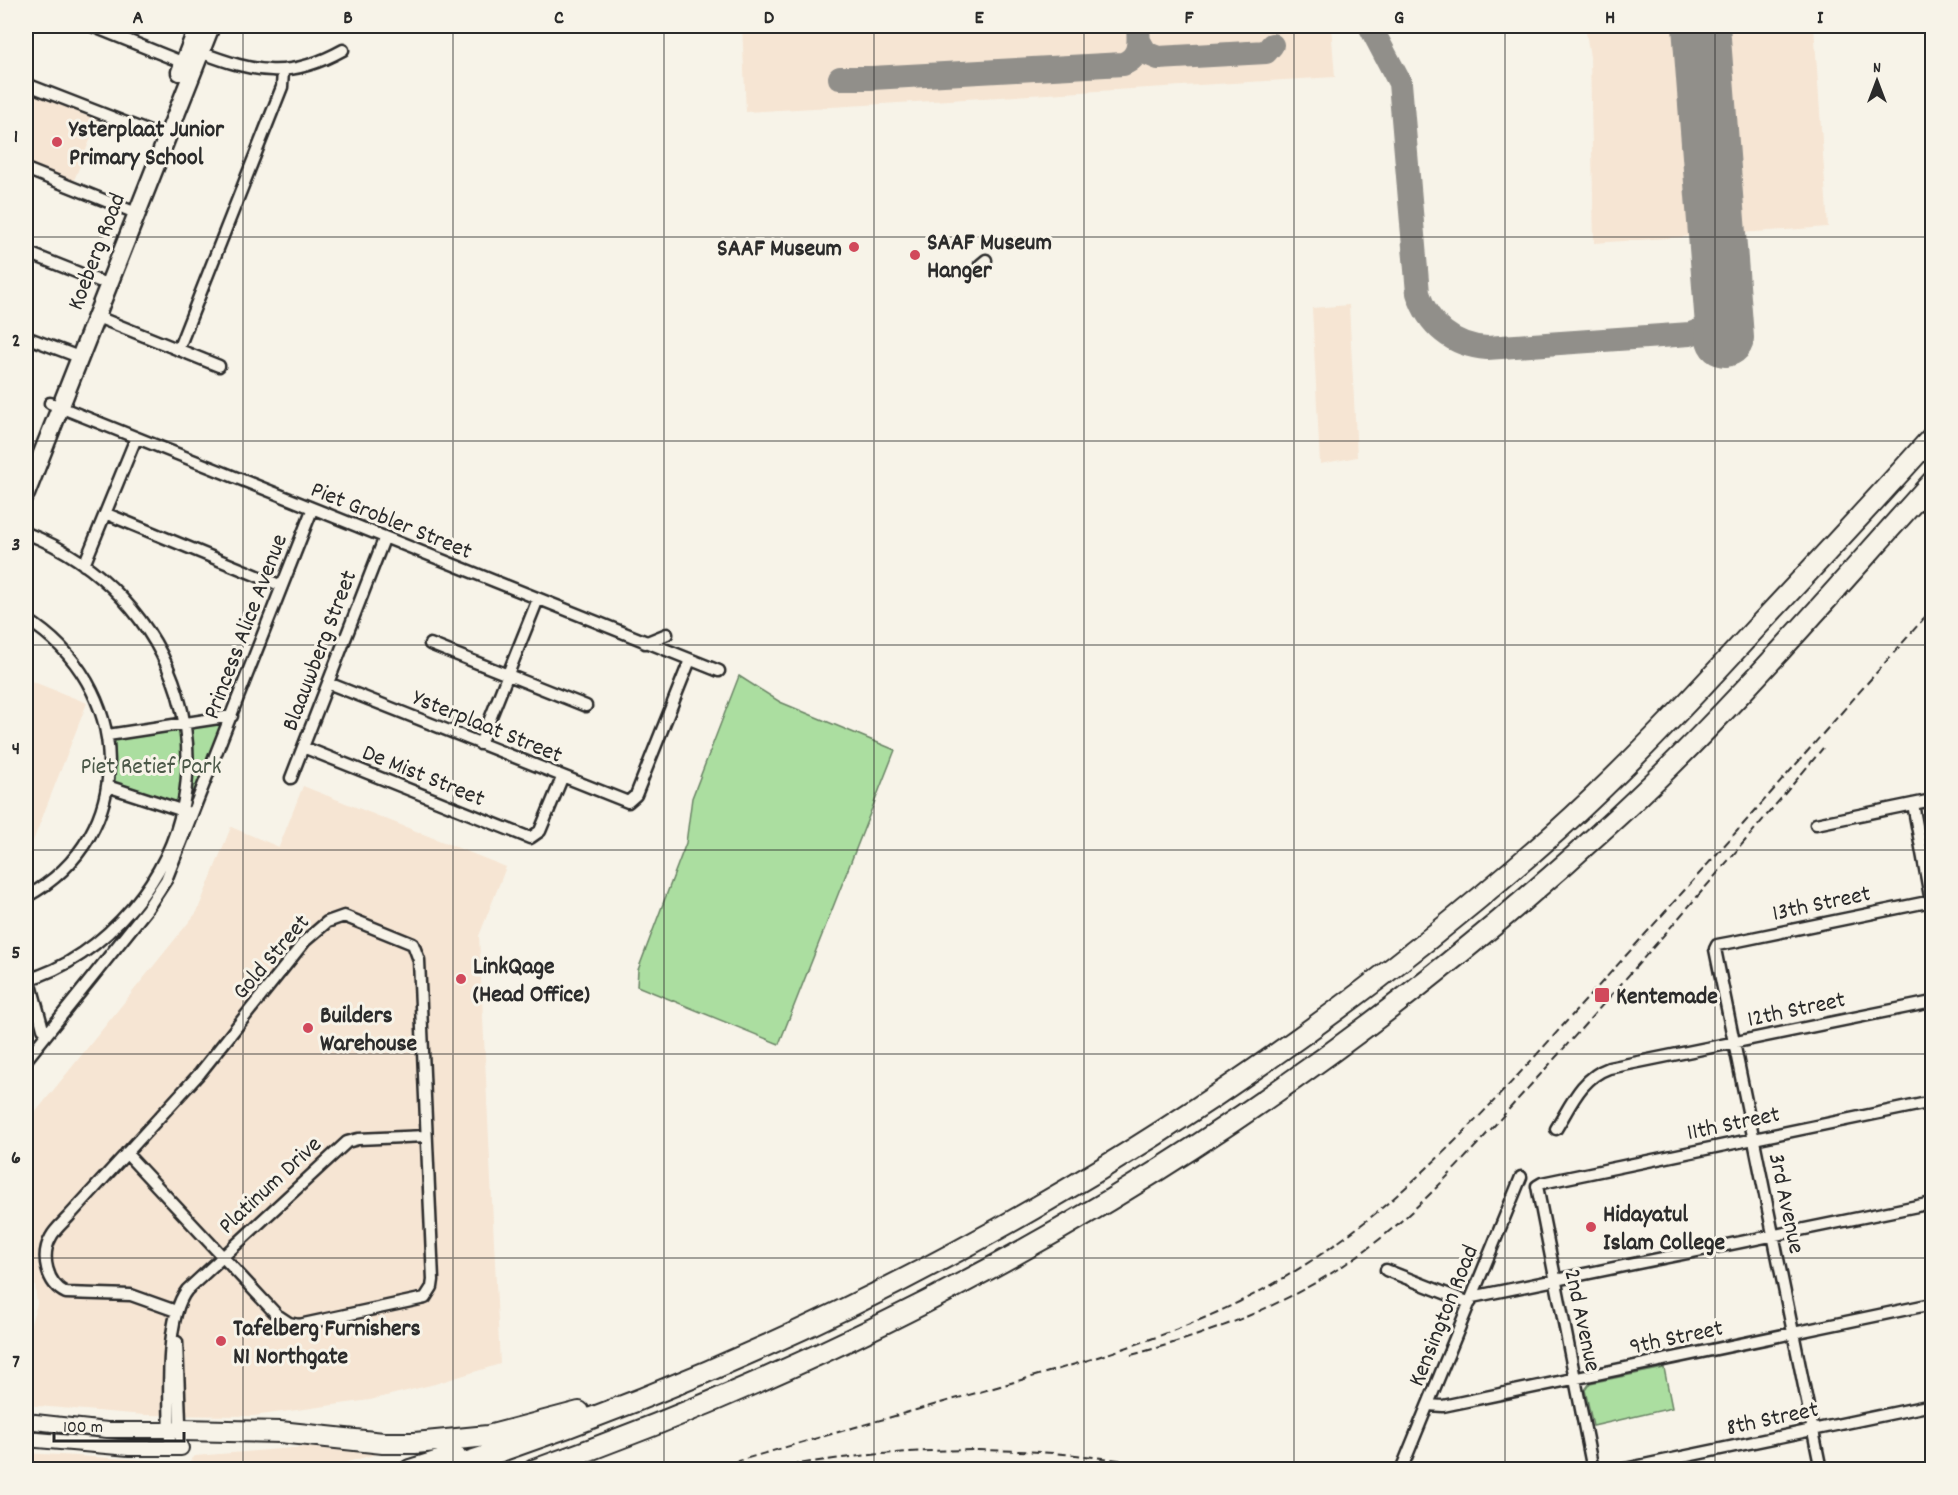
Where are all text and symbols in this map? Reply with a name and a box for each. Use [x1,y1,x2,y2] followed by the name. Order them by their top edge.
[133,5,144,33] text: A
[343,5,353,33] text: B
[554,5,564,33] text: C
[764,5,775,33] text: D
[974,5,984,33] text: E
[1185,5,1195,33] text: F
[1394,5,1404,33] text: G
[1605,5,1615,33] text: H
[1817,5,1824,33] text: I
[1847,51,1907,111] north arrow
[1873,57,1881,80] text: N
[68,114,225,176] place label: Ysterplaat Junior Primary School
[14,124,18,152] text: 1
[50,135,64,149] marker: Ysterplaat Junior Primary School
[60,189,136,316] street label: Koeberg Road
[927,227,1052,289] place label: SAAF Museum Hanger
[717,233,842,267] place label: SAAF Museum
[847,240,861,254] marker: SAAF Museum
[908,248,922,262] marker: SAAF Museum Hanger
[12,328,20,356] text: 2
[305,474,477,570] street label: Piet Grobler Street
[196,530,298,725] street label: Princess Alice Avenue
[12,532,20,560] text: 3
[275,566,367,736] street label: Blaauwberg Street
[407,682,567,773] street label: Ysterplaat Street
[12,736,20,764] text: 4
[356,737,489,817] street label: De Mist Street
[80,751,222,785] park label: Piet Retief Park
[1769,878,1874,932] street label: 13th Street
[225,908,319,1008] street label: Gold Street
[11,940,21,968] text: 5
[473,951,590,1013] place label: LinkQage (Head Office)
[454,972,468,986] marker: LinkQage (Head Office)
[1616,981,1718,1015] place label: Kentemade
[1744,984,1849,1038] street label: 12th Street
[1593,986,1611,1004] marker: Kentemade
[320,1000,418,1062] place label: Builders Warehouse
[301,1021,315,1035] marker: Builders Warehouse
[1684,1098,1783,1151] street label: 11th Street
[212,1129,330,1243] street label: Platinum Drive
[11,1145,21,1173] text: 6
[1758,1150,1812,1257] street label: 3rd Avenue
[1603,1199,1726,1261] place label: Hidayatul Islam College
[1584,1220,1598,1234] marker: Hidayatul Islam College
[1401,1240,1489,1392] street label: Kensington Road
[1554,1266,1609,1375] street label: 2nd Avenue
[1627,1312,1727,1365] street label: 9th Street
[233,1313,421,1375] place label: Tafelberg Furnishers N1 Northgate
[214,1334,228,1348] marker: Tafelberg Furnishers N1 Northgate
[12,1349,20,1377] text: 7
[1723,1394,1822,1446] street label: 8th Street
[54,1405,184,1443] scale bar
[63,1416,103,1441] text: 100 m

